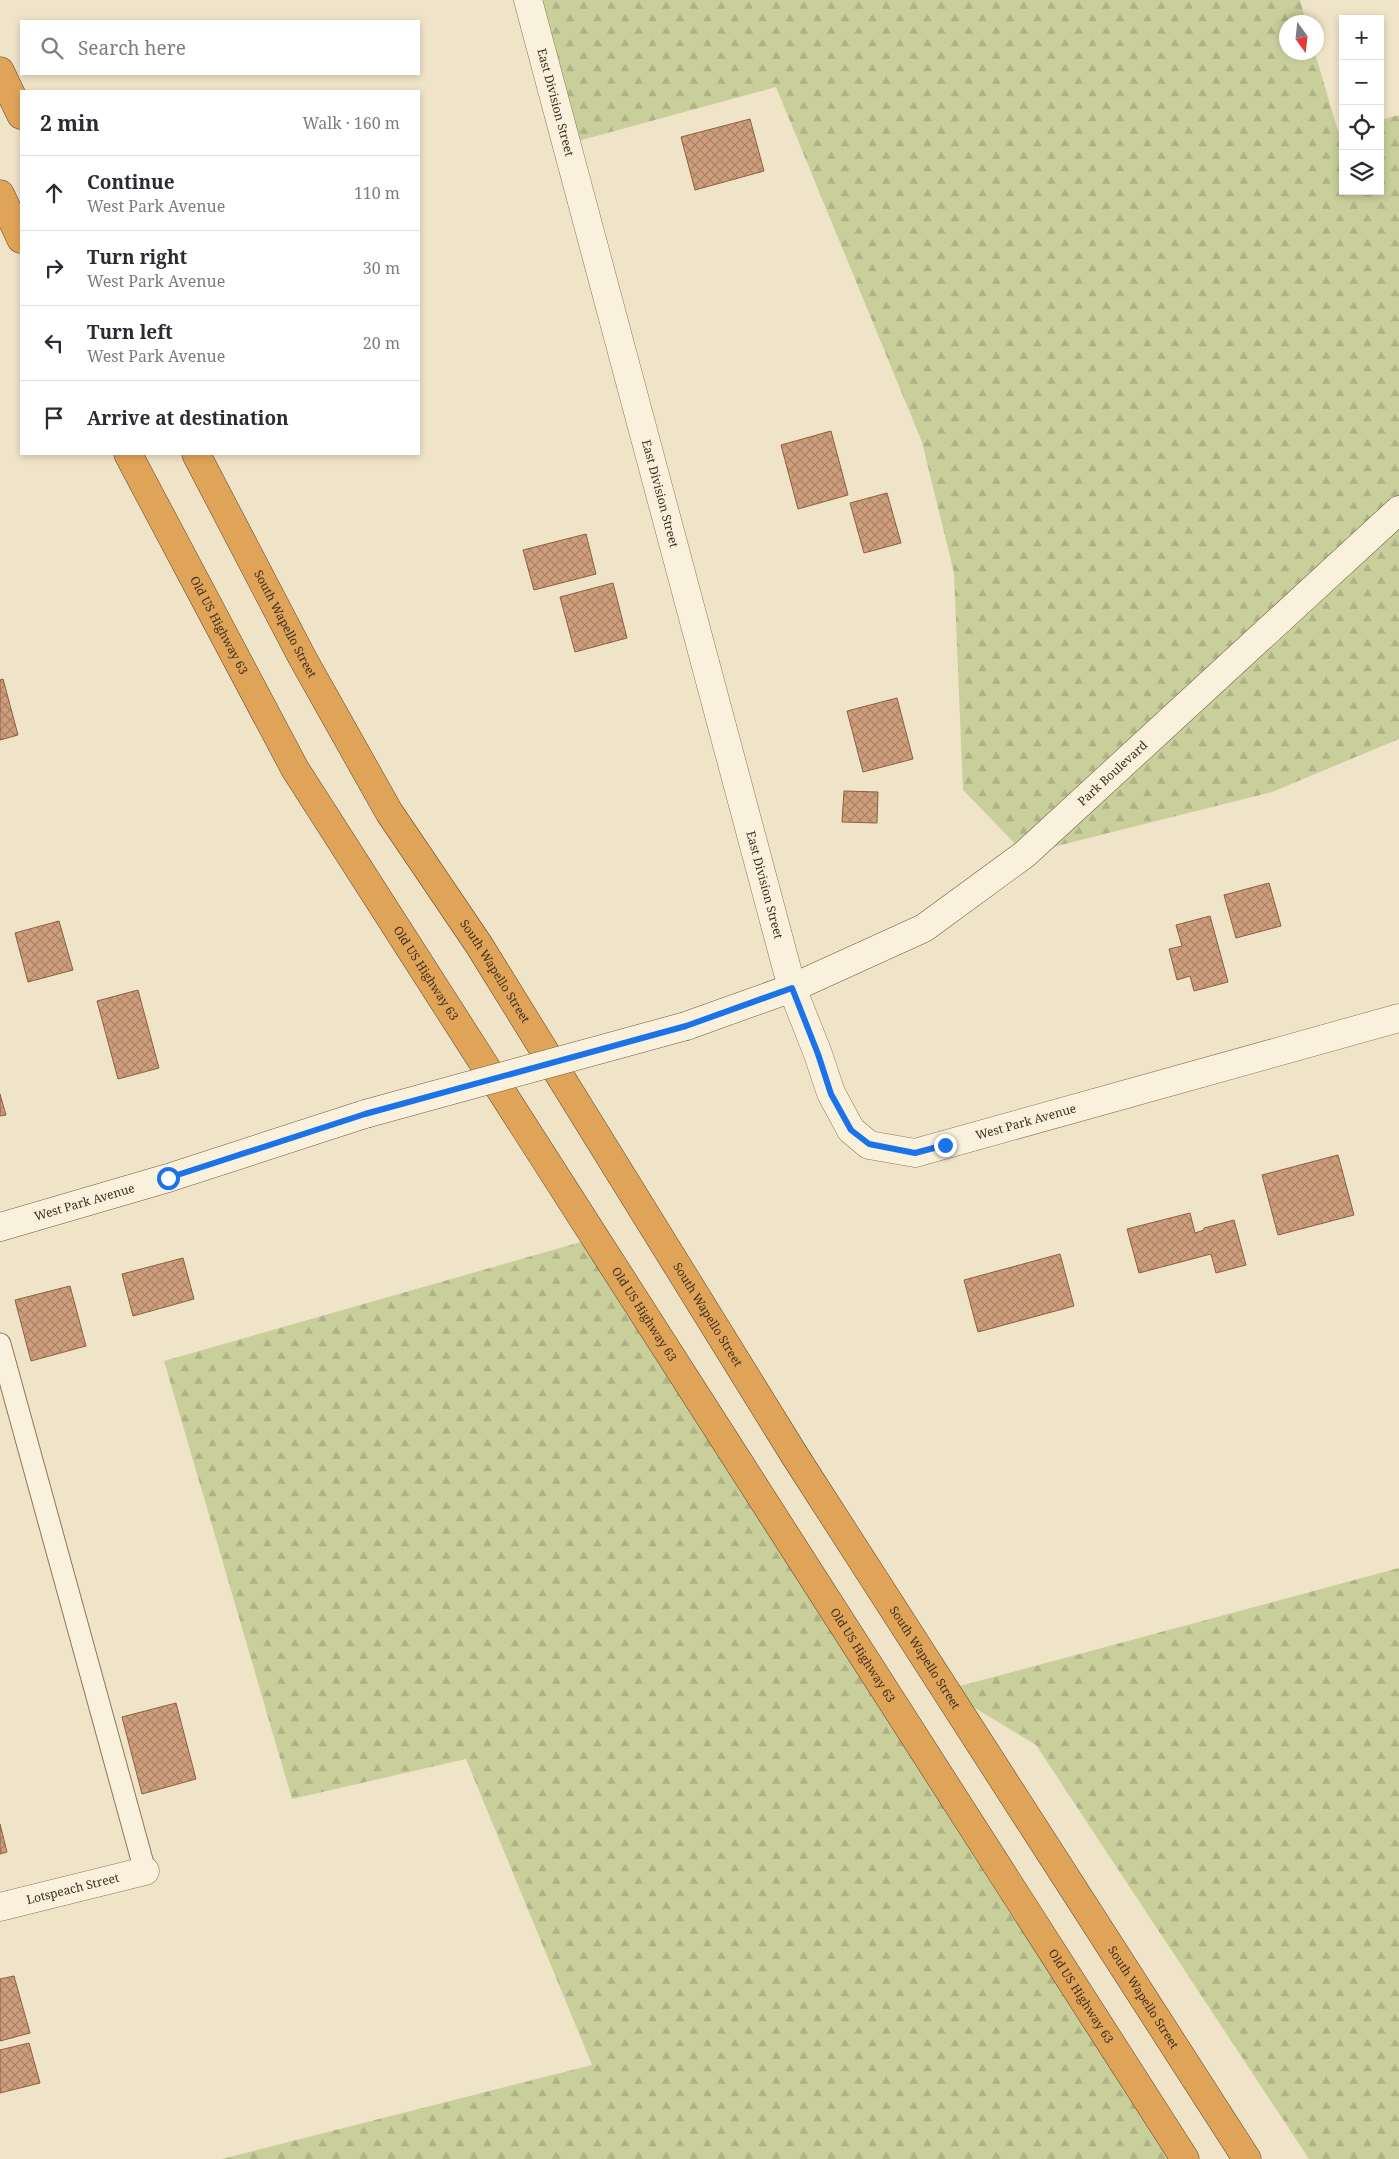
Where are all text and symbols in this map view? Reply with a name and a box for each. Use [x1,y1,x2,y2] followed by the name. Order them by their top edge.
[1279,15,1324,60] north arrow
[1339,15,1384,195] map controls
[1339,15,1384,60] button: +
[20,20,420,75] search box
[38,34,66,62] icon: search
[78,35,186,61] text: Search here
[533,46,578,158] street label: East Division Street
[1339,60,1384,105] button: −
[1339,105,1384,150] button: locate
[40,109,99,137] text: 2 min
[303,112,400,134] text: Walk · 160 m
[1339,150,1384,195] button: layers
[87,169,175,195] text: Continue
[40,179,68,207] icon: ahead
[354,182,400,204] text: 110 m
[87,195,225,217] text: West Park Avenue
[87,244,187,270] text: Turn right
[40,254,68,282] icon: right
[363,257,400,279] text: 30 m
[87,270,225,292] text: West Park Avenue
[87,319,173,345] text: Turn left
[40,329,68,357] icon: left
[363,332,400,354] text: 20 m
[87,345,225,367] text: West Park Avenue
[40,404,68,432] icon: arrive
[87,405,289,431] text: Arrive at destination
[638,438,683,549] street label: East Division Street
[250,567,321,681] street label: South Wapello Street
[186,573,253,678] street label: Old US Highway 63
[1074,736,1151,809] street label: Park Boulevard
[742,829,787,941] street label: East Division Street
[456,916,534,1026] street label: South Wapello Street
[390,922,463,1024] street label: Old US Highway 63
[973,1099,1078,1144] street label: West Park Avenue
[934,1134,957,1157] route end
[157,1167,180,1190] route start
[32,1179,137,1225] street label: West Park Avenue
[669,1259,747,1370] street label: South Wapello Street
[608,1263,681,1365] street label: Old US Highway 63
[886,1603,965,1712] street label: South Wapello Street
[826,1605,900,1706] street label: Old US Highway 63
[25,1869,121,1908] street label: Lotspeach Street
[1104,1942,1183,2052] street label: South Wapello Street
[1045,1946,1118,2047] street label: Old US Highway 63

